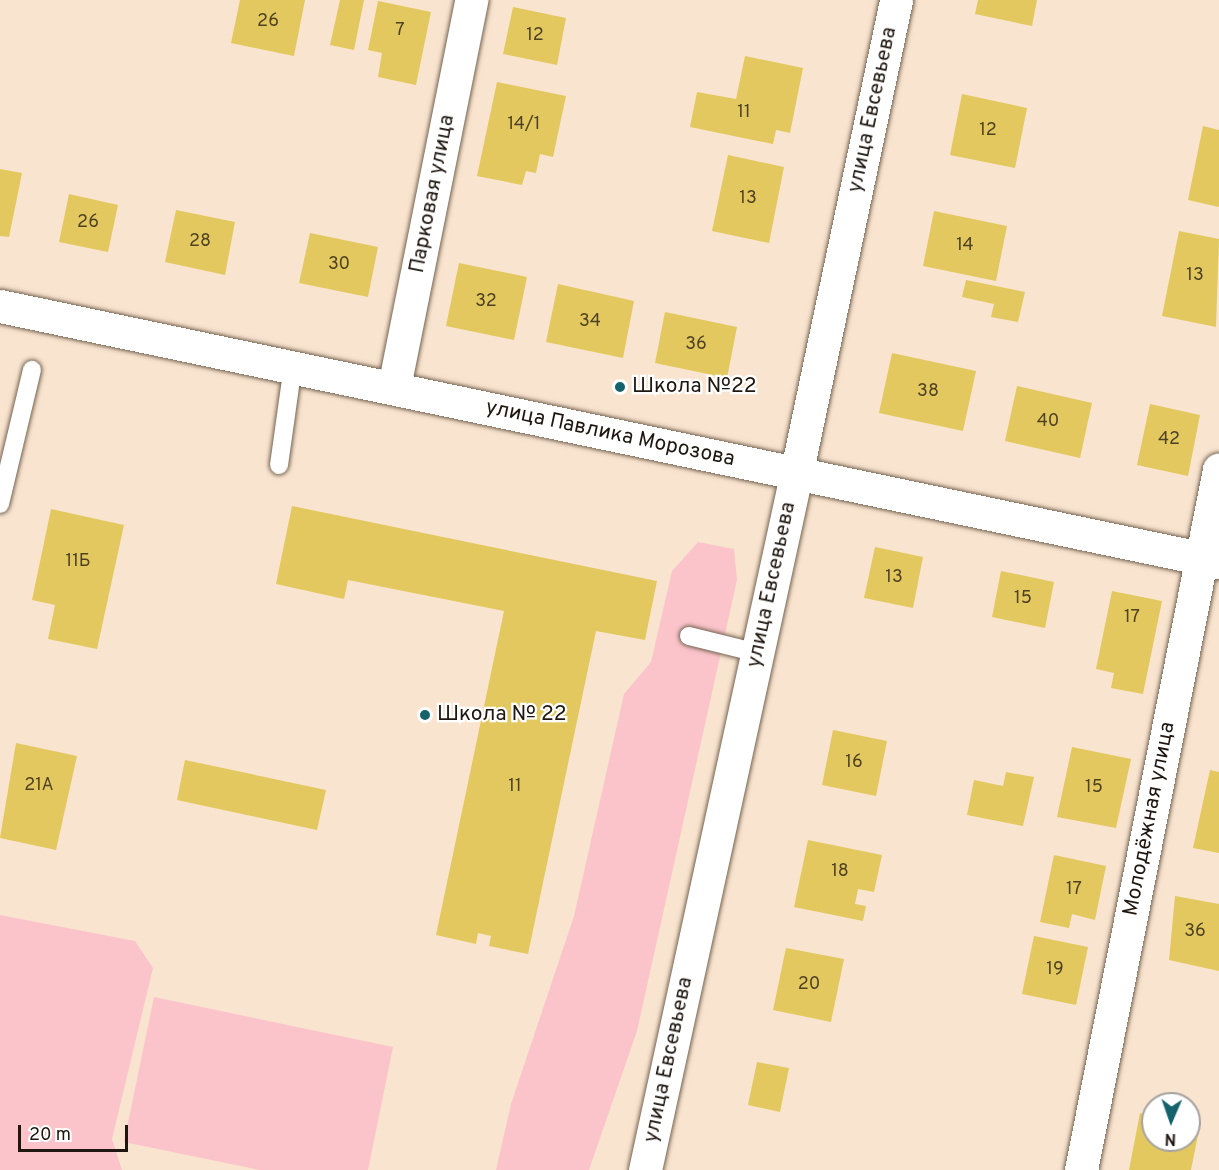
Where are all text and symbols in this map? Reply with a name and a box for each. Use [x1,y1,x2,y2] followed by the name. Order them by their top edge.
[257,11,279,33] house number: 26
[395,20,405,42] house number: 7
[526,25,544,47] house number: 12
[843,25,903,195] street label: улица Евсевьева
[737,102,751,124] house number: 11
[405,113,461,275] street label: Парковая улица
[507,114,541,136] house number: 14/1
[979,120,997,142] house number: 12
[739,188,757,210] house number: 13
[77,212,99,234] house number: 26
[189,231,211,253] house number: 28
[956,235,974,257] house number: 14
[328,254,350,276] house number: 30
[1186,265,1204,287] house number: 13
[475,291,497,313] house number: 32
[579,311,601,333] house number: 34
[685,334,707,356] house number: 36
[632,374,757,400] place label: Школа №22
[613,380,627,394] marker: Школа №22
[917,381,939,403] house number: 38
[483,395,737,473] street label: улица Павлика Морозова
[1037,411,1059,433] house number: 40
[1158,429,1180,451] house number: 42
[742,500,802,670] street label: улица Евсевьева
[65,551,91,573] house number: 11Б
[885,567,903,589] house number: 13
[1014,588,1032,610] house number: 15
[1124,607,1140,629] house number: 17
[437,702,567,728] place label: Школа № 22
[418,708,432,722] marker: Школа № 22
[1119,720,1181,918] street label: Молодёжная улица
[845,752,863,774] house number: 16
[24,775,54,797] house number: 21А
[508,776,522,798] house number: 11
[1085,777,1103,799] house number: 15
[831,861,849,883] house number: 18
[1066,879,1082,901] house number: 17
[1184,921,1206,943] house number: 36
[1046,959,1064,981] house number: 19
[798,974,820,996] house number: 20
[639,975,699,1145] street label: улица Евсевьева
[1141,1092,1201,1152] north arrow
[21,1113,130,1151] scale bar
[29,1124,71,1147] text: 20 m
[1164,1128,1177,1148] text: N

